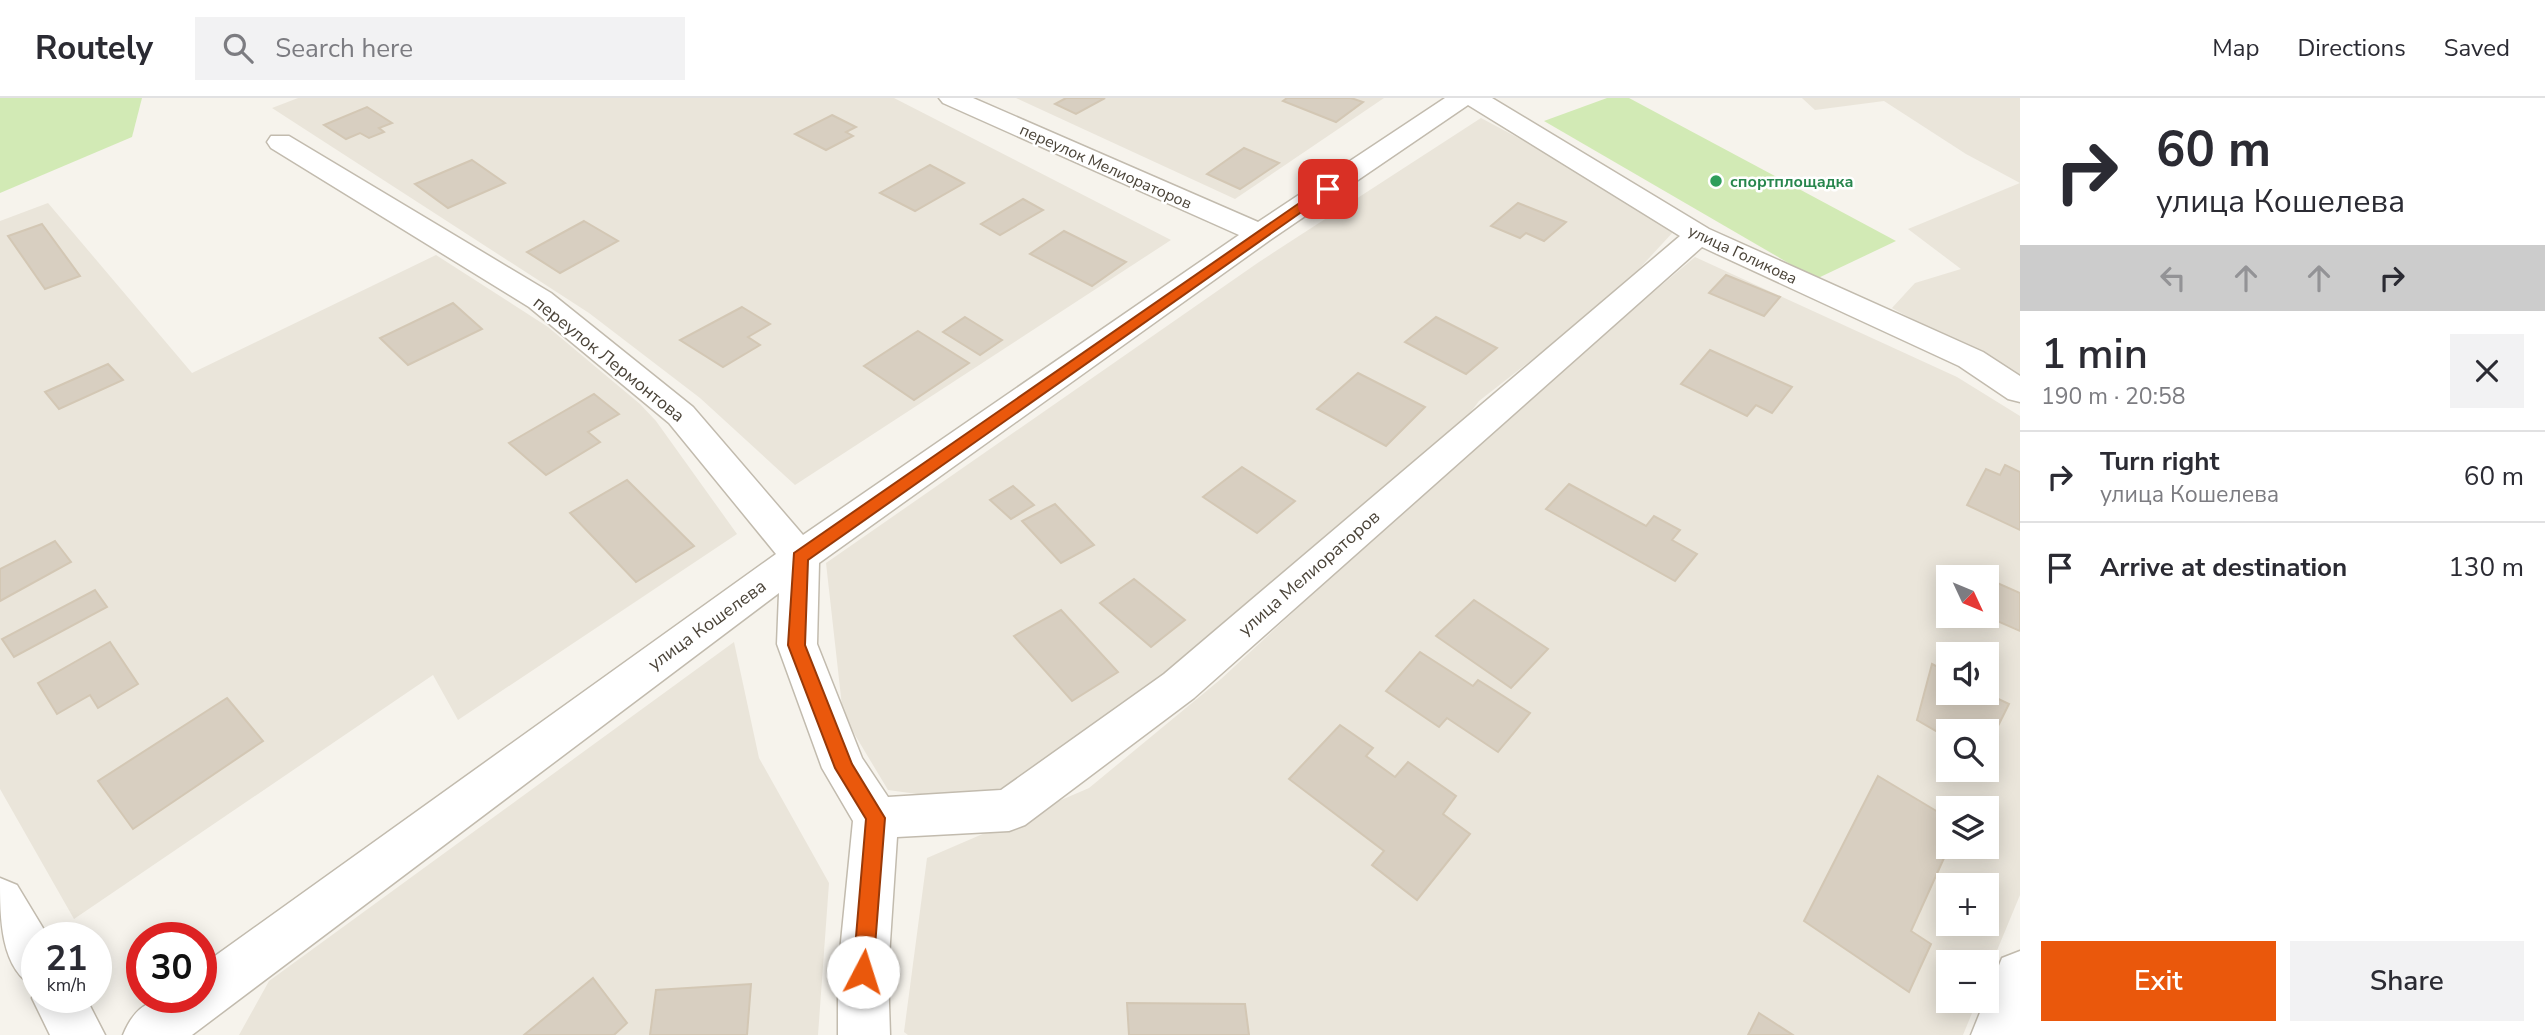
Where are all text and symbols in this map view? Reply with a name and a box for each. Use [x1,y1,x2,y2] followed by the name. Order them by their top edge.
[195,17,685,80] search box
[35,26,153,71] text: Routely
[219,29,257,67] icon: search
[275,31,413,66] text: Search here
[2212,32,2259,64] text: Map
[2297,32,2406,64] text: Directions
[2444,32,2510,64] text: Saved
[2156,116,2271,183] text: 60 m
[1016,119,1195,215] street label: переулок Мелиораторов
[2041,126,2132,217] icon: right
[1298,159,1358,219] pin
[1309,170,1347,208] icon: arrive
[1730,171,1854,193] place label: спортплощадка
[1708,173,1724,189] marker: спортплощадка
[2156,180,2405,223] text: улица Кошелева
[1685,220,1801,290] street label: улица Голикова
[2154,259,2192,297] icon: left
[2227,259,2265,297] icon: ahead
[2300,259,2338,297] icon: ahead
[2373,259,2411,297] icon: right
[528,290,690,428] street label: переулок Лермонтова
[2041,326,2148,383] text: 1 min
[2450,334,2524,408] button: close
[2041,381,2186,412] text: 190 m · 20:58
[2100,444,2219,479] text: Turn right
[2041,458,2079,496] icon: right
[2464,459,2524,494] text: 60 m
[2100,479,2279,510] text: улица Кошелева
[1233,505,1385,641] street label: улица Мелиораторов
[2041,549,2079,587] icon: arrive
[2100,550,2347,585] text: Arrive at destination
[2448,550,2524,585] text: 130 m
[1936,565,1998,628] north arrow
[1936,565,1999,1013] map controls
[643,574,771,676] street label: улица Кошелева
[1936,642,1999,705] button: sound
[1936,719,1999,782] button: search
[1936,796,1999,859] button: layers
[1936,873,1999,936] button: +
[126,922,217,1013] speed limit sign: 30
[45,935,88,982] text: 21
[826,935,900,1009] position arrow
[2041,941,2276,1021] button: Exit
[2290,941,2524,1021] button: Share
[1936,950,1999,1013] button: −
[47,973,86,997] text: km/h

